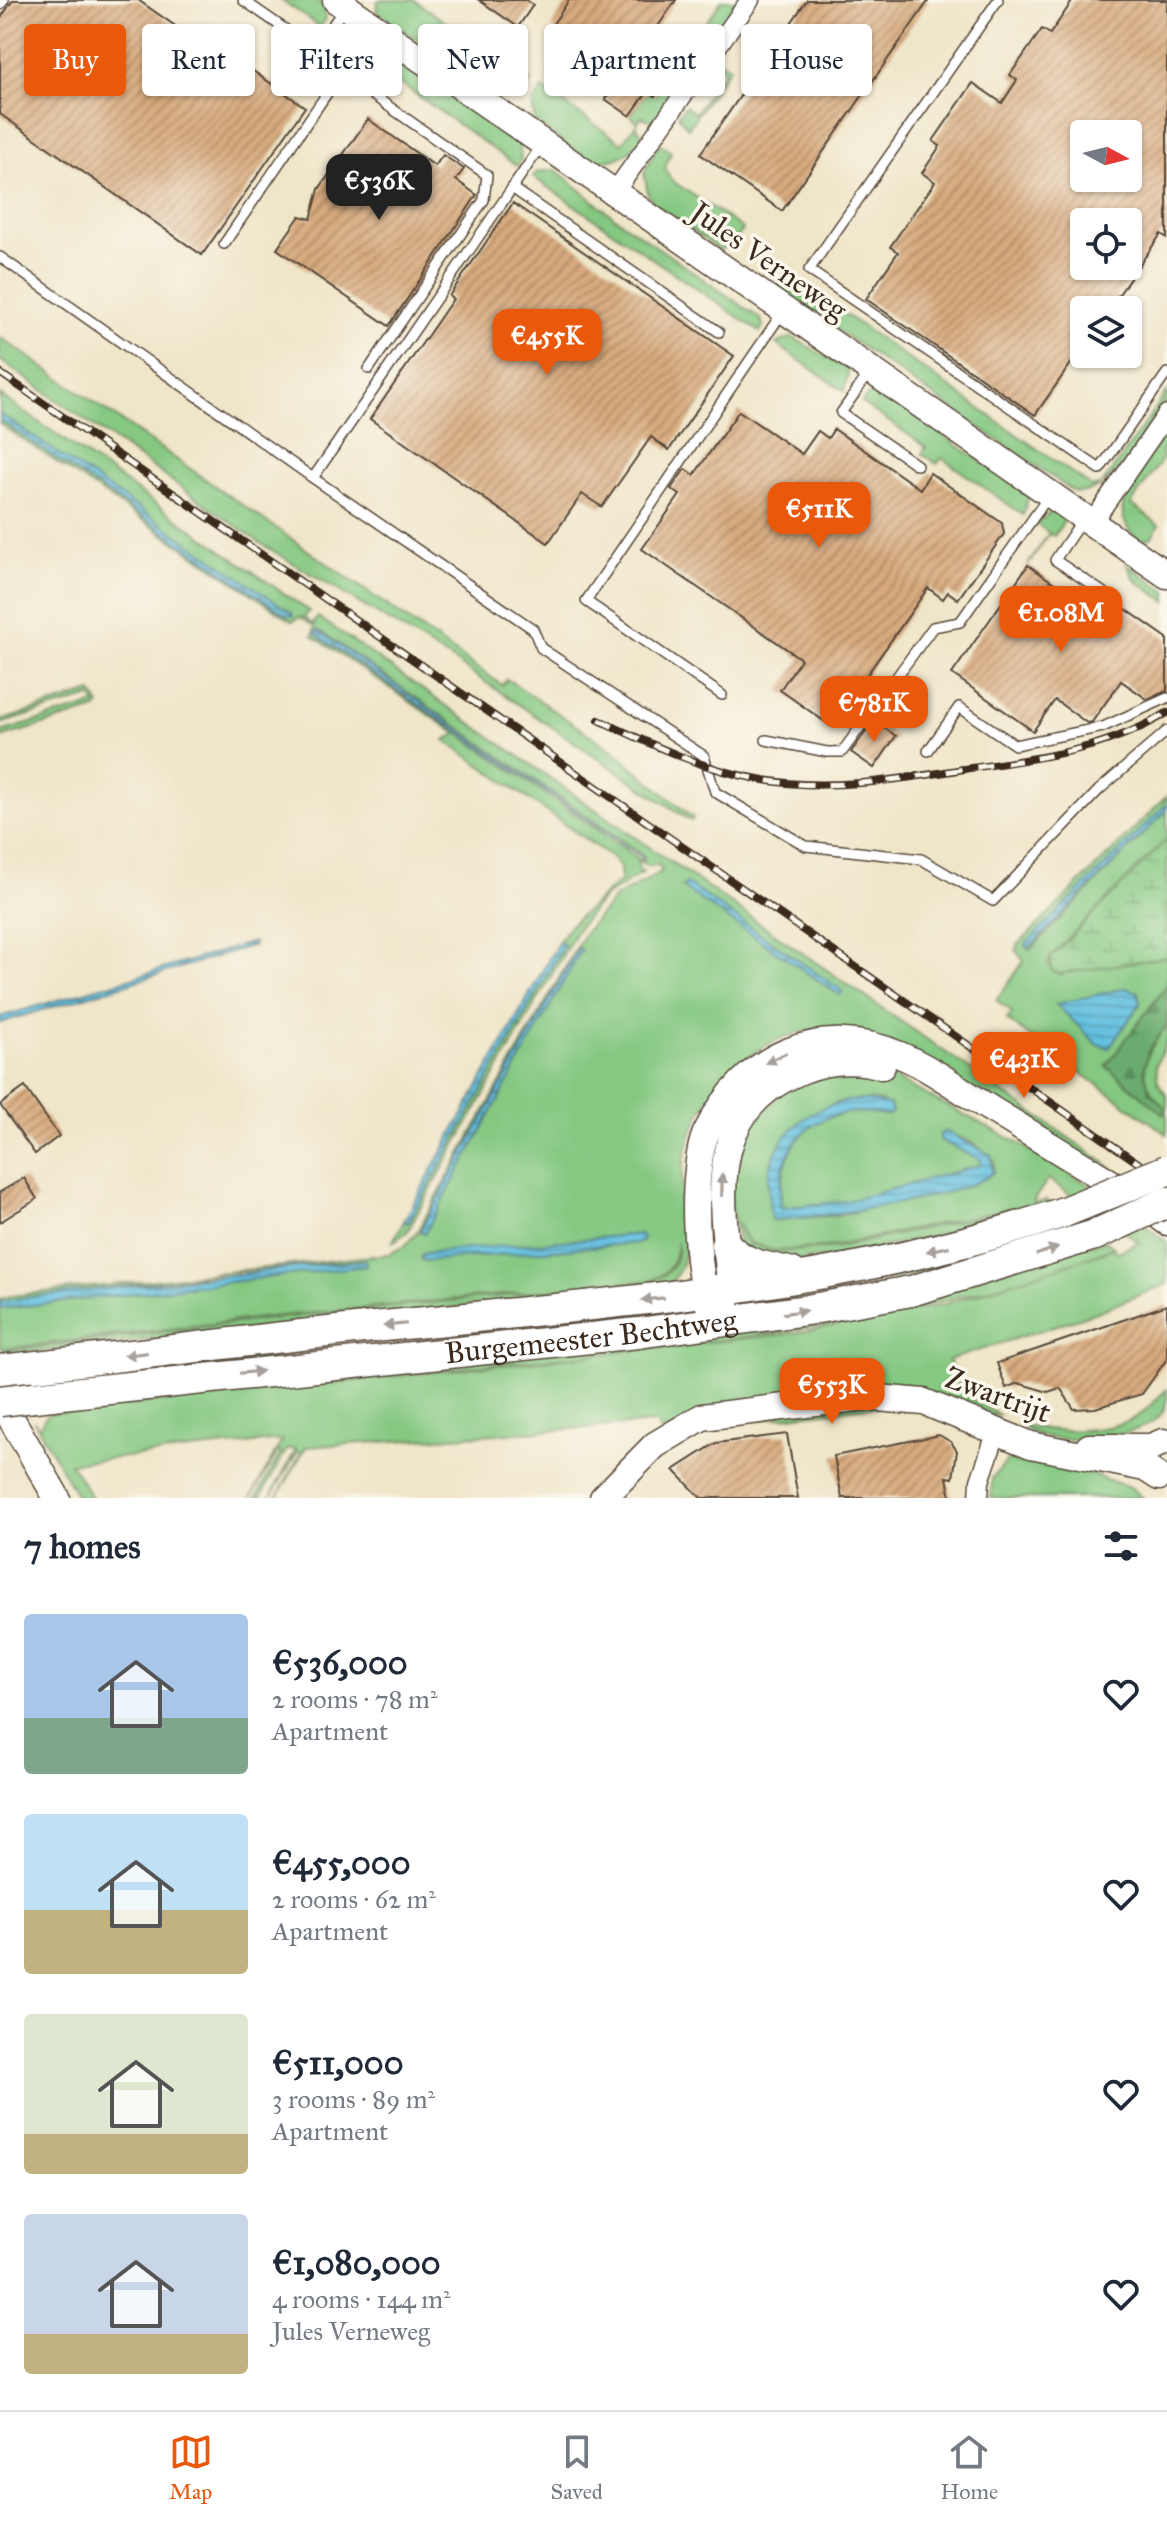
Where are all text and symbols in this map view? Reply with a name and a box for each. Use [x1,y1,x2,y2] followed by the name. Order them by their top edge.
[24,24,126,96] chip: Buy
[142,24,255,96] chip: Rent
[271,24,402,96] chip: Filters
[418,24,528,96] chip: New
[544,24,725,96] chip: Apartment
[741,24,872,96] chip: House
[1070,120,1142,192] north arrow
[1070,120,1142,368] map controls
[323,154,435,222] pin: €536K
[344,164,414,196] text: €536K
[681,192,855,329] street label: Jules Verneweg
[1070,208,1142,280] button: locate
[1070,296,1142,368] button: layers
[491,309,603,377] pin: €455K
[511,319,583,351] text: €455K
[763,482,875,550] pin: €511K
[786,492,852,524] text: €511K
[996,586,1126,654] pin: €1.08M
[1017,596,1105,628] text: €1.08M
[818,676,930,744] pin: €781K
[838,686,910,718] text: €781K
[968,1032,1080,1100] pin: €431K
[989,1042,1059,1074] text: €431K
[764,1051,787,1065] one-way arrow
[716,1172,728,1197] one-way arrow
[925,1243,950,1256] one-way arrow
[1036,1244,1060,1256] one-way arrow
[640,1293,665,1306] one-way arrow
[443,1302,740,1371] street label: Burgemeester Bechtweg
[783,1305,808,1318] one-way arrow
[382,1318,407,1331] one-way arrow
[123,1347,148,1360] one-way arrow
[776,1358,888,1426] pin: €553K
[940,1359,1056,1431] street label: Zwartrijt
[239,1366,264,1379] one-way arrow
[798,1368,866,1400] text: €553K
[1099,1524,1143,1568] icon: filters
[24,1526,141,1567] text: 7 homes
[272,1642,408,1683] text: €536,000
[88,1646,184,1742] icon: home
[1099,1672,1143,1716] icon: heart
[272,1683,437,1715] text: 2 rooms · 78 m²
[272,1715,388,1747] text: Apartment
[272,1842,410,1883] text: €455,000
[88,1846,184,1942] icon: home
[1099,1872,1143,1916] icon: heart
[272,1883,436,1915] text: 2 rooms · 62 m²
[272,1915,388,1947] text: Apartment
[272,2042,403,2083] text: €511,000
[88,2046,184,2142] icon: home
[1099,2072,1143,2116] icon: heart
[272,2083,435,2115] text: 3 rooms · 89 m²
[272,2115,388,2147] text: Apartment
[272,2242,441,2283] text: €1,080,000
[88,2246,184,2342] icon: home
[1099,2272,1143,2316] icon: heart
[272,2283,451,2315] text: 4 rooms · 144 m²
[272,2315,430,2347] text: Jules Verneweg
[169,2430,213,2505] tab: Map
[551,2430,603,2505] tab: Saved
[941,2430,998,2505] tab: Home

